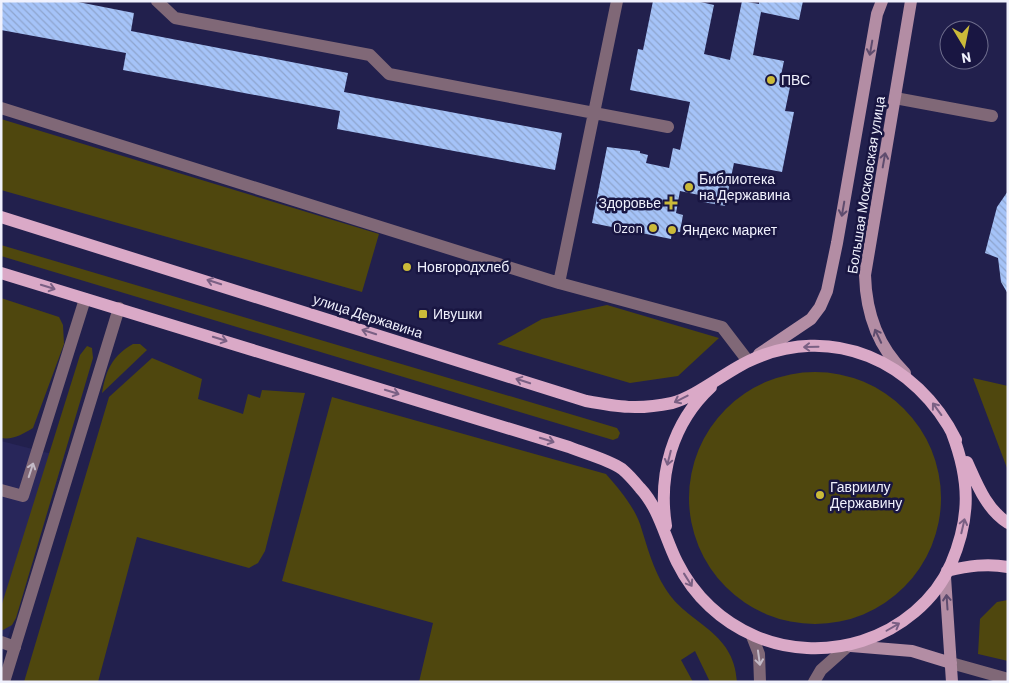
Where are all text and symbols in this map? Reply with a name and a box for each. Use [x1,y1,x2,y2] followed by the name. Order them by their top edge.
[939,20,989,70] north arrow
[866,40,876,56] one-way arrow
[960,49,972,67] text: N
[781,71,810,88] place label: ПВС
[765,74,777,86] marker: ПВС
[843,95,888,275] street label: Большая Московская улица
[880,152,890,168] one-way arrow
[699,170,791,203] place label: Библиотека на Державина
[683,181,695,193] marker: Библиотека на Державина
[598,194,661,211] place label: Здоровье
[665,197,677,209] marker: Здоровье
[838,200,848,216] one-way arrow
[613,219,643,236] place label: Ozon
[682,221,778,238] place label: Яндекс маркет
[647,222,659,234] marker: Ozon
[666,224,678,236] marker: Яндекс маркет
[417,258,509,275] place label: Новгородхлеб
[401,261,413,273] marker: Новгородхлеб
[206,277,222,287] one-way arrow
[39,283,55,293] one-way arrow
[311,290,425,341] street label: улица Державина
[433,305,482,322] place label: Ивушки
[417,308,429,320] marker: Ивушки
[361,326,377,336] one-way arrow
[872,329,882,344] one-way arrow
[212,334,228,344] one-way arrow
[803,342,819,351] one-way arrow
[516,376,532,385] one-way arrow
[384,388,400,397] one-way arrow
[674,395,689,404] one-way arrow
[932,402,942,416] one-way arrow
[539,436,555,445] one-way arrow
[663,450,673,466] one-way arrow
[26,463,36,479] one-way arrow
[830,478,902,511] place label: Гавриилу Державину
[814,489,826,501] marker: Гавриилу Державину
[959,518,969,534] one-way arrow
[683,573,693,587] one-way arrow
[942,594,951,610] one-way arrow
[885,622,900,632] one-way arrow
[754,650,764,666] one-way arrow

